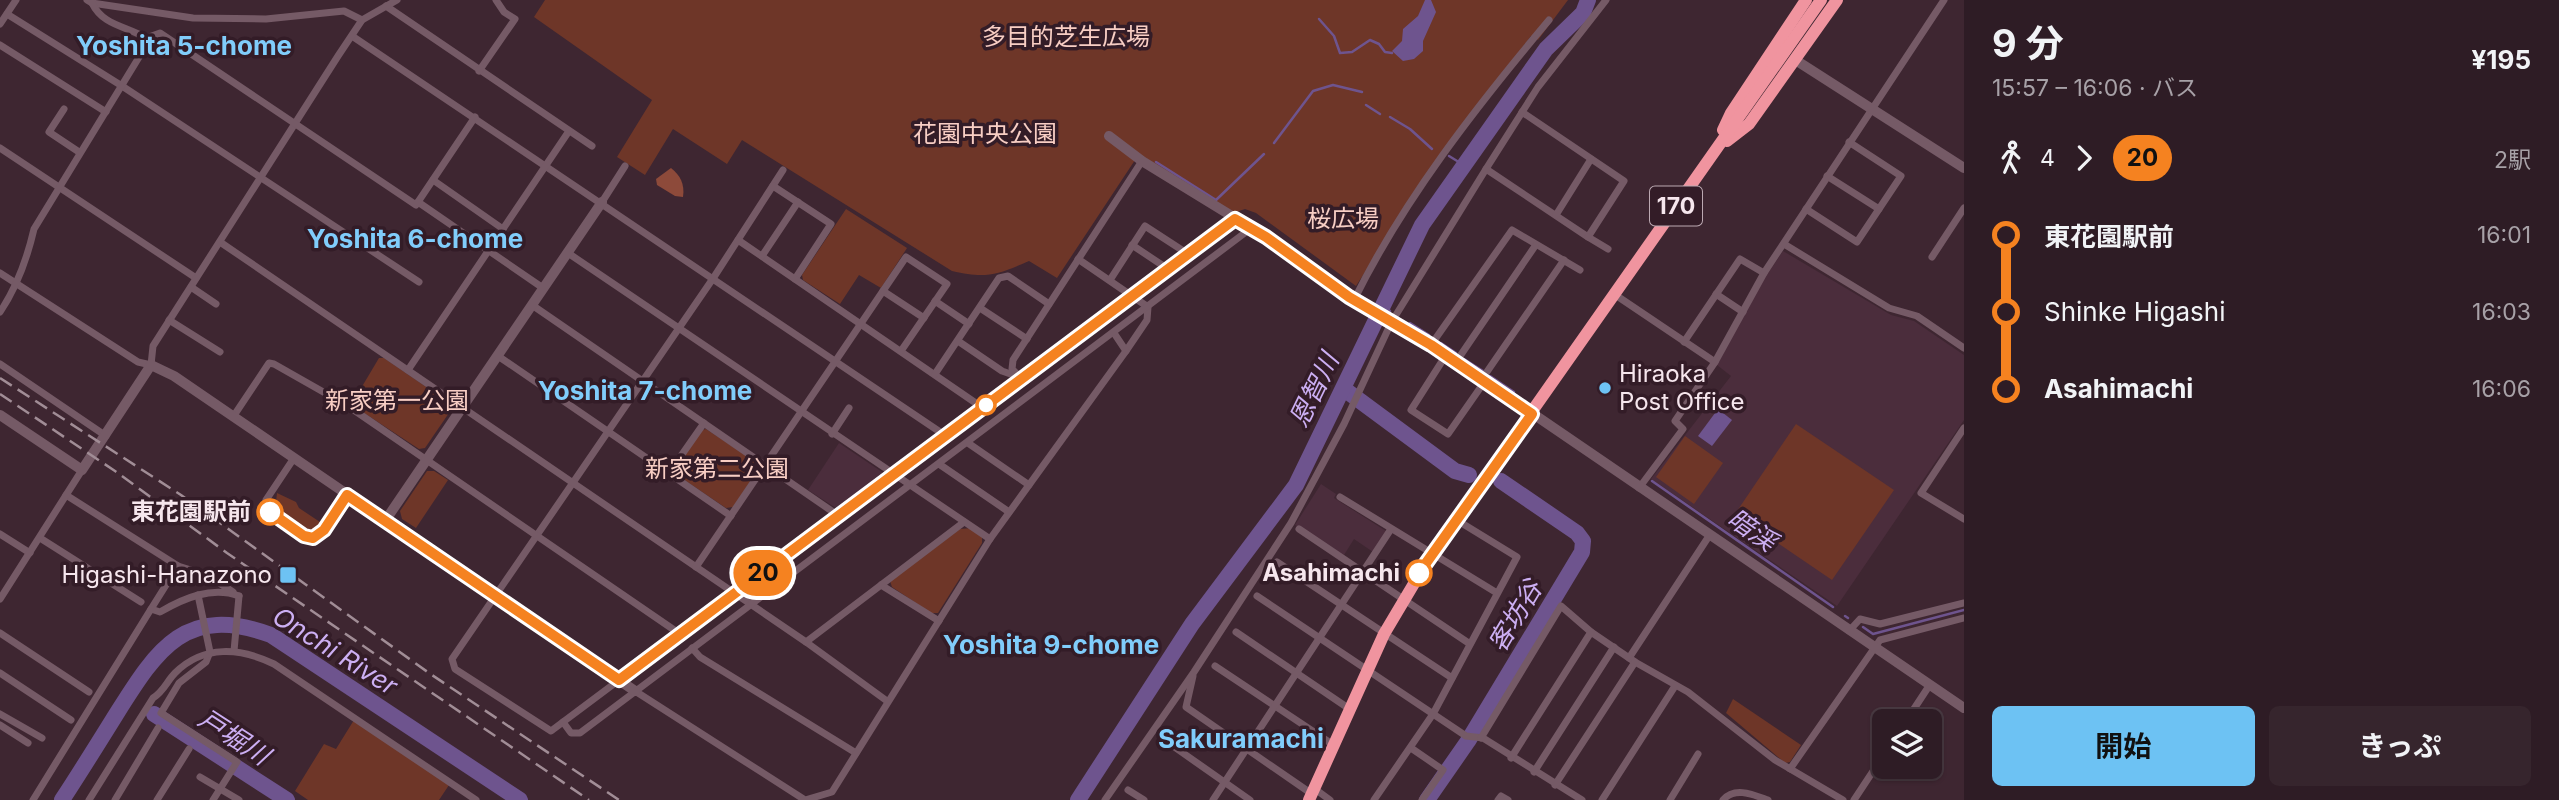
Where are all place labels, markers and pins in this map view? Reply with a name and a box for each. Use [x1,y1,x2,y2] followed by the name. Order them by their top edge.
[1619,359,1745,416] place label: Hiraoka Post Office
[1597,380,1613,396] marker: Hiraoka Post Office
[976,395,996,415] unlabelled marker
[131,497,251,526] place label: 東花園駅前
[257,499,283,525] marker: 東花園駅前
[1262,558,1400,587] place label: Asahimachi
[62,560,272,589] place label: Higashi-Hanazono
[1406,560,1432,586] marker: Asahimachi
[278,565,298,585] marker: Higashi-Hanazono

